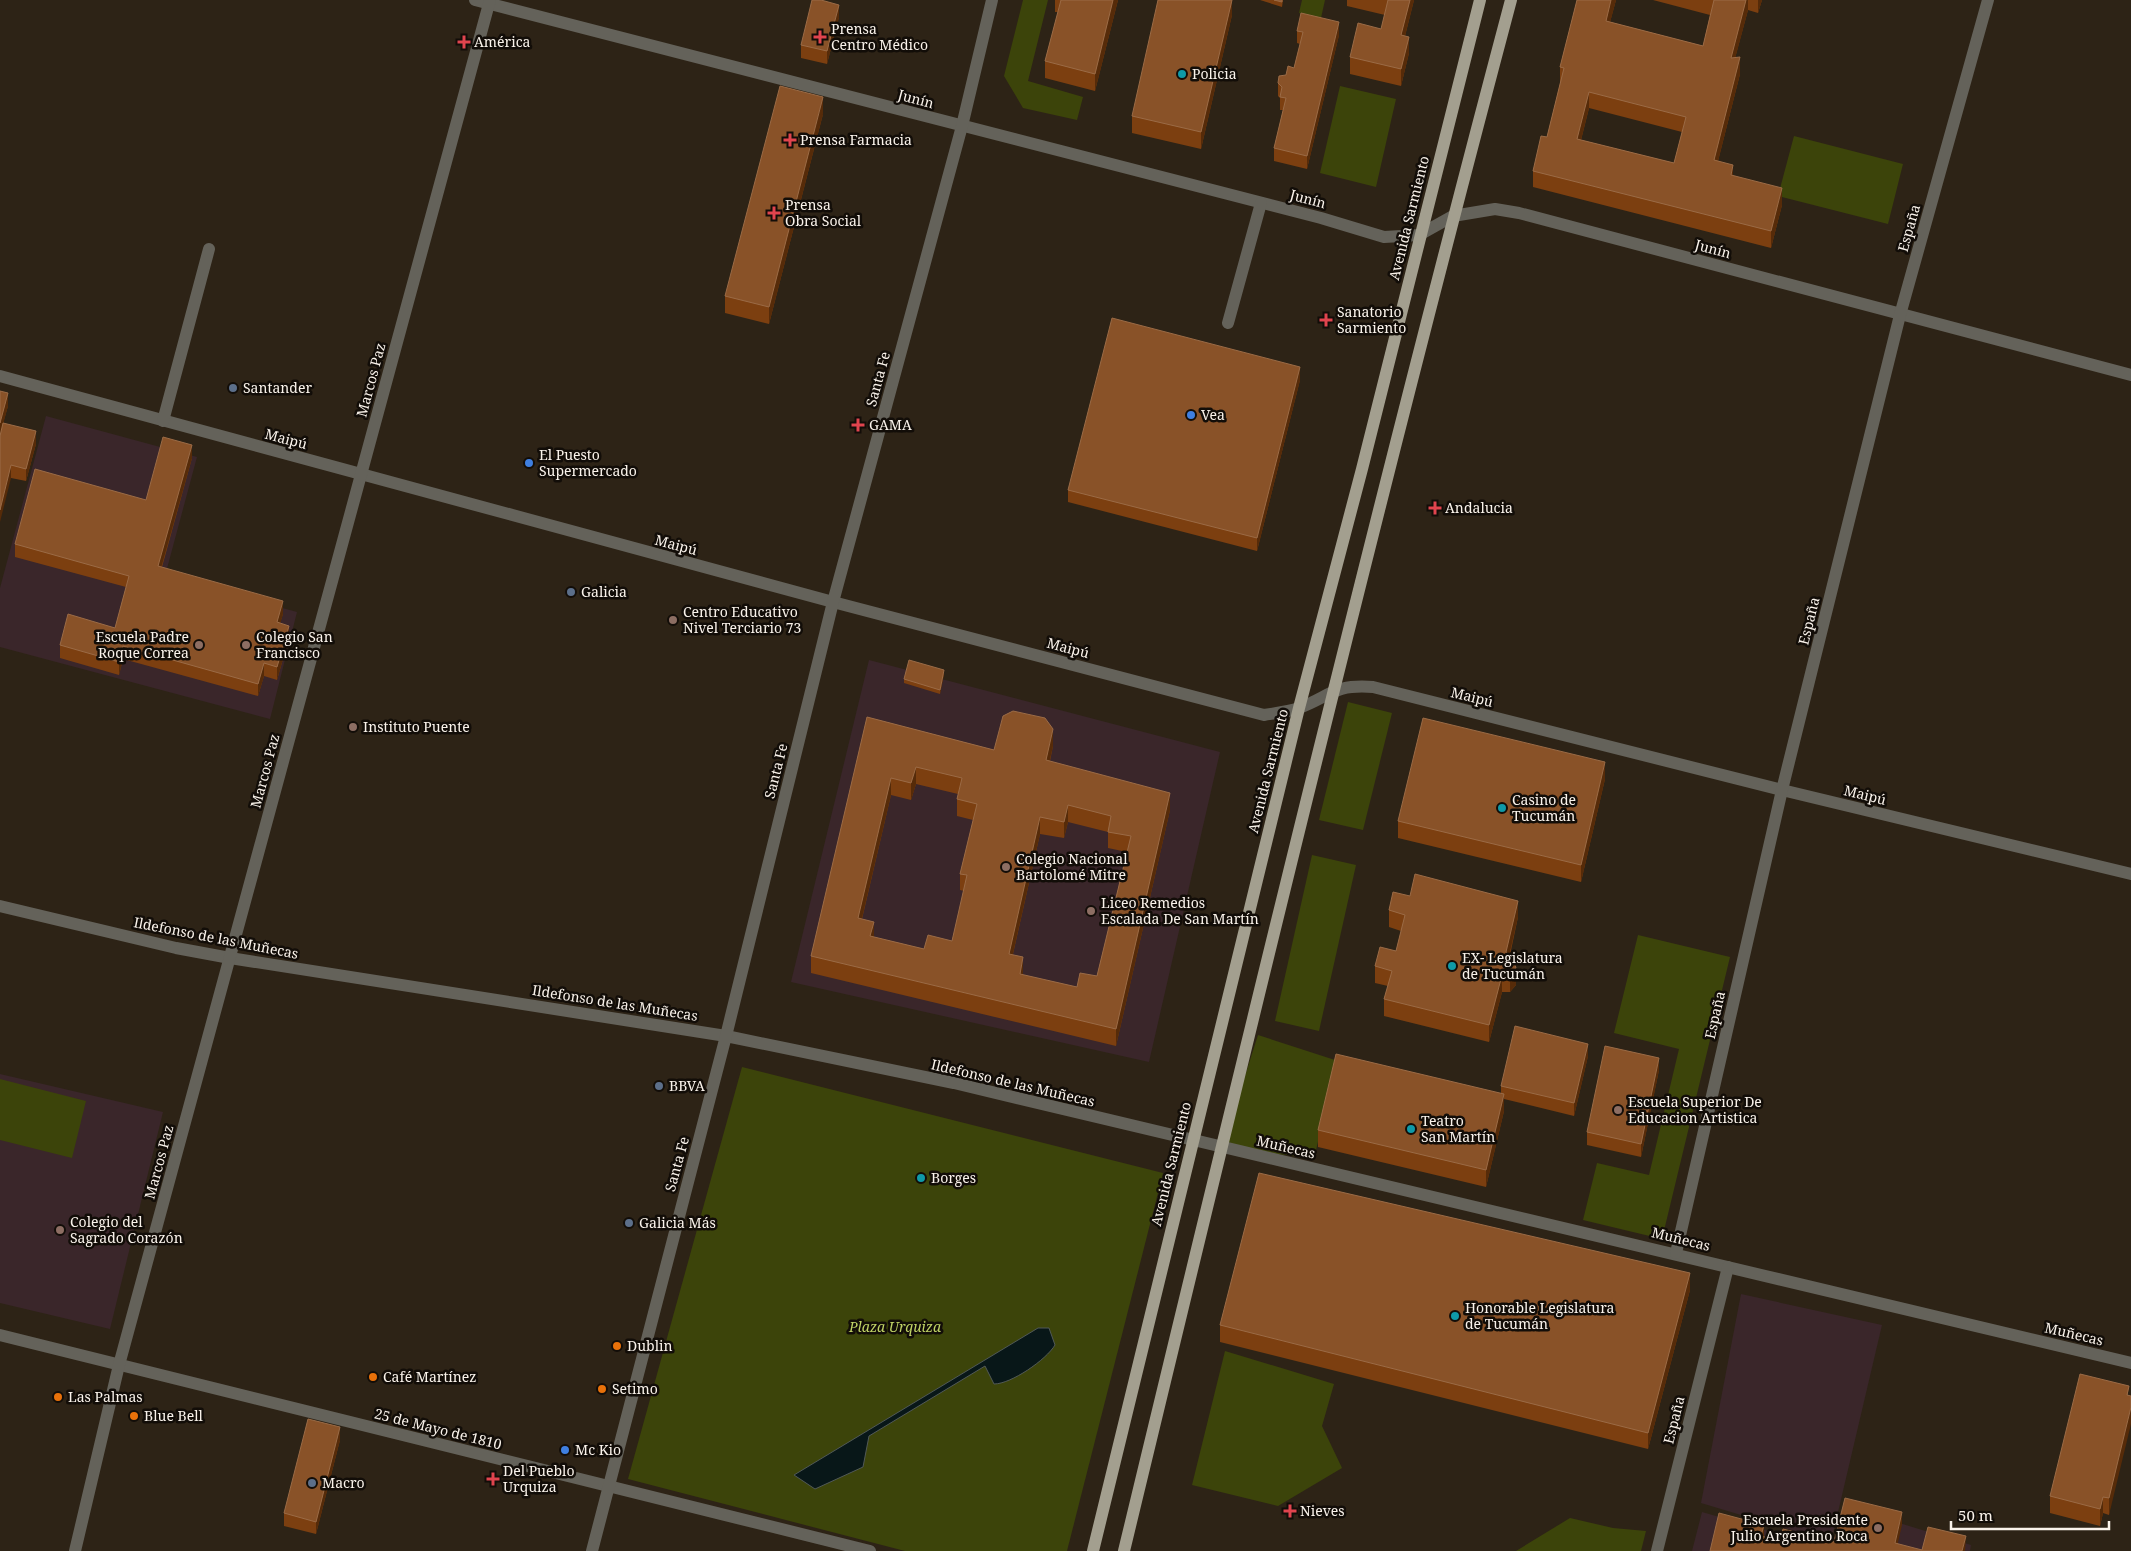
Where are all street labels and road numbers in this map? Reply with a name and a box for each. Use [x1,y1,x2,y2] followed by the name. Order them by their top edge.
[895,84,936,112] street label: Junín
[1384,154,1433,282] street label: Avenida Sarmiento
[1287,184,1328,212] street label: Junín
[1893,202,1924,254] street label: España
[1692,234,1733,262] street label: Junín
[352,341,390,419] street label: Marcos Paz
[861,349,894,408] street label: Santa Fe
[263,424,309,453] street label: Maipú
[653,530,699,559] street label: Maipú
[1793,595,1824,647] street label: España
[1045,633,1091,662] street label: Maipú
[1449,682,1495,711] street label: Maipú
[1243,707,1292,835] street label: Avenida Sarmiento
[246,732,284,810] street label: Marcos Paz
[760,741,792,800] street label: Santa Fe
[1842,780,1888,809] street label: Maipú
[132,912,300,963] street label: Ildefonso de las Muñecas
[531,980,699,1025] street label: Ildefonso de las Muñecas
[1700,989,1729,1041] street label: España
[929,1054,1097,1111] street label: Ildefonso de las Muñecas
[1146,1100,1195,1228] street label: Avenida Sarmiento
[140,1123,178,1201] street label: Marcos Paz
[1255,1131,1317,1162] street label: Muñecas
[660,1134,693,1193] street label: Santa Fe
[1650,1222,1712,1255] street label: Muñecas
[2043,1318,2105,1349] street label: Muñecas
[1658,1394,1689,1446] street label: España
[373,1404,504,1454] street label: 25 de Mayo de 1810

